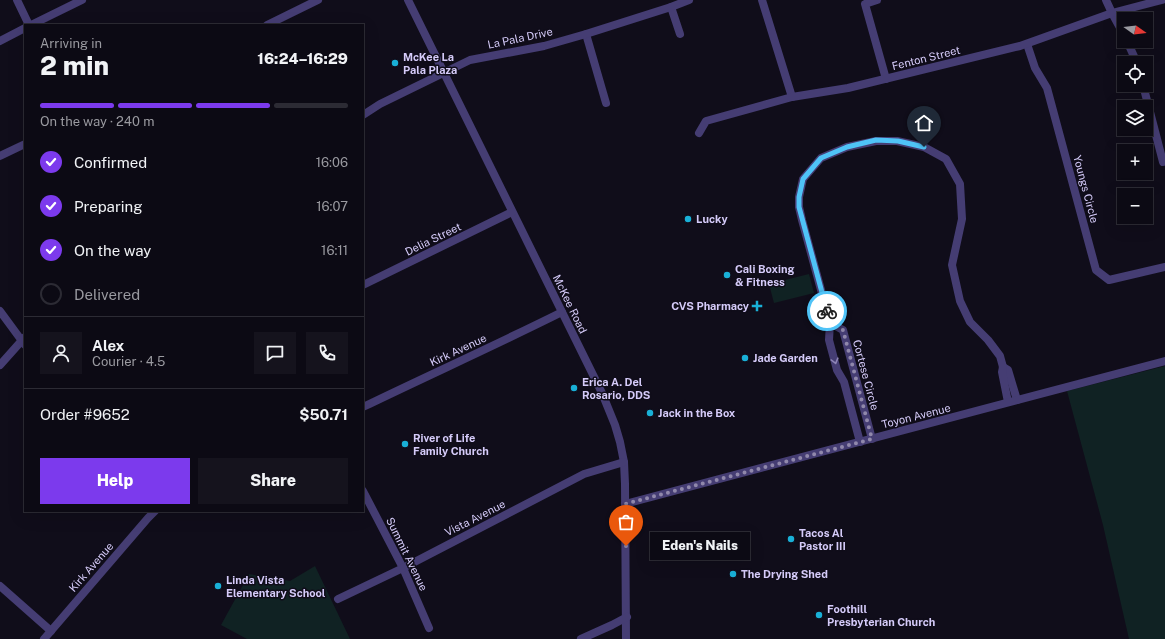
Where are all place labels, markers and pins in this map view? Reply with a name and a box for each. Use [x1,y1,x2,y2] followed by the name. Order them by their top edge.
[403,51,457,76] place label: McKee La Pala Plaza
[390,58,400,68] marker: McKee La Pala Plaza
[907,106,941,147] pin
[696,213,729,225] place label: Lucky
[683,214,693,224] marker: Lucky
[735,263,794,288] place label: Cali Boxing & Fitness
[722,270,732,280] marker: Cali Boxing & Fitness
[671,300,750,312] place label: CVS Pharmacy
[752,301,762,311] marker: CVS Pharmacy
[753,352,818,364] place label: Jade Garden
[740,353,750,363] marker: Jade Garden
[582,376,651,401] place label: Erica A. Del Rosario, DDS
[569,383,579,393] marker: Erica A. Del Rosario, DDS
[658,407,736,419] place label: Jack in the Box
[645,408,655,418] marker: Jack in the Box
[413,432,489,457] place label: River of Life Family Church
[400,439,410,449] marker: River of Life Family Church
[609,505,643,546] pin
[799,527,846,552] place label: Tacos Al Pastor III
[650,532,750,560] callout: Eden's Nails
[786,534,796,544] marker: Tacos Al Pastor III
[741,568,828,580] place label: The Drying Shed
[728,569,738,579] marker: The Drying Shed
[226,574,326,599] place label: Linda Vista Elementary School
[213,581,223,591] marker: Linda Vista Elementary School
[827,603,935,628] place label: Foothill Presbyterian Church
[814,610,824,620] marker: Foothill Presbyterian Church

